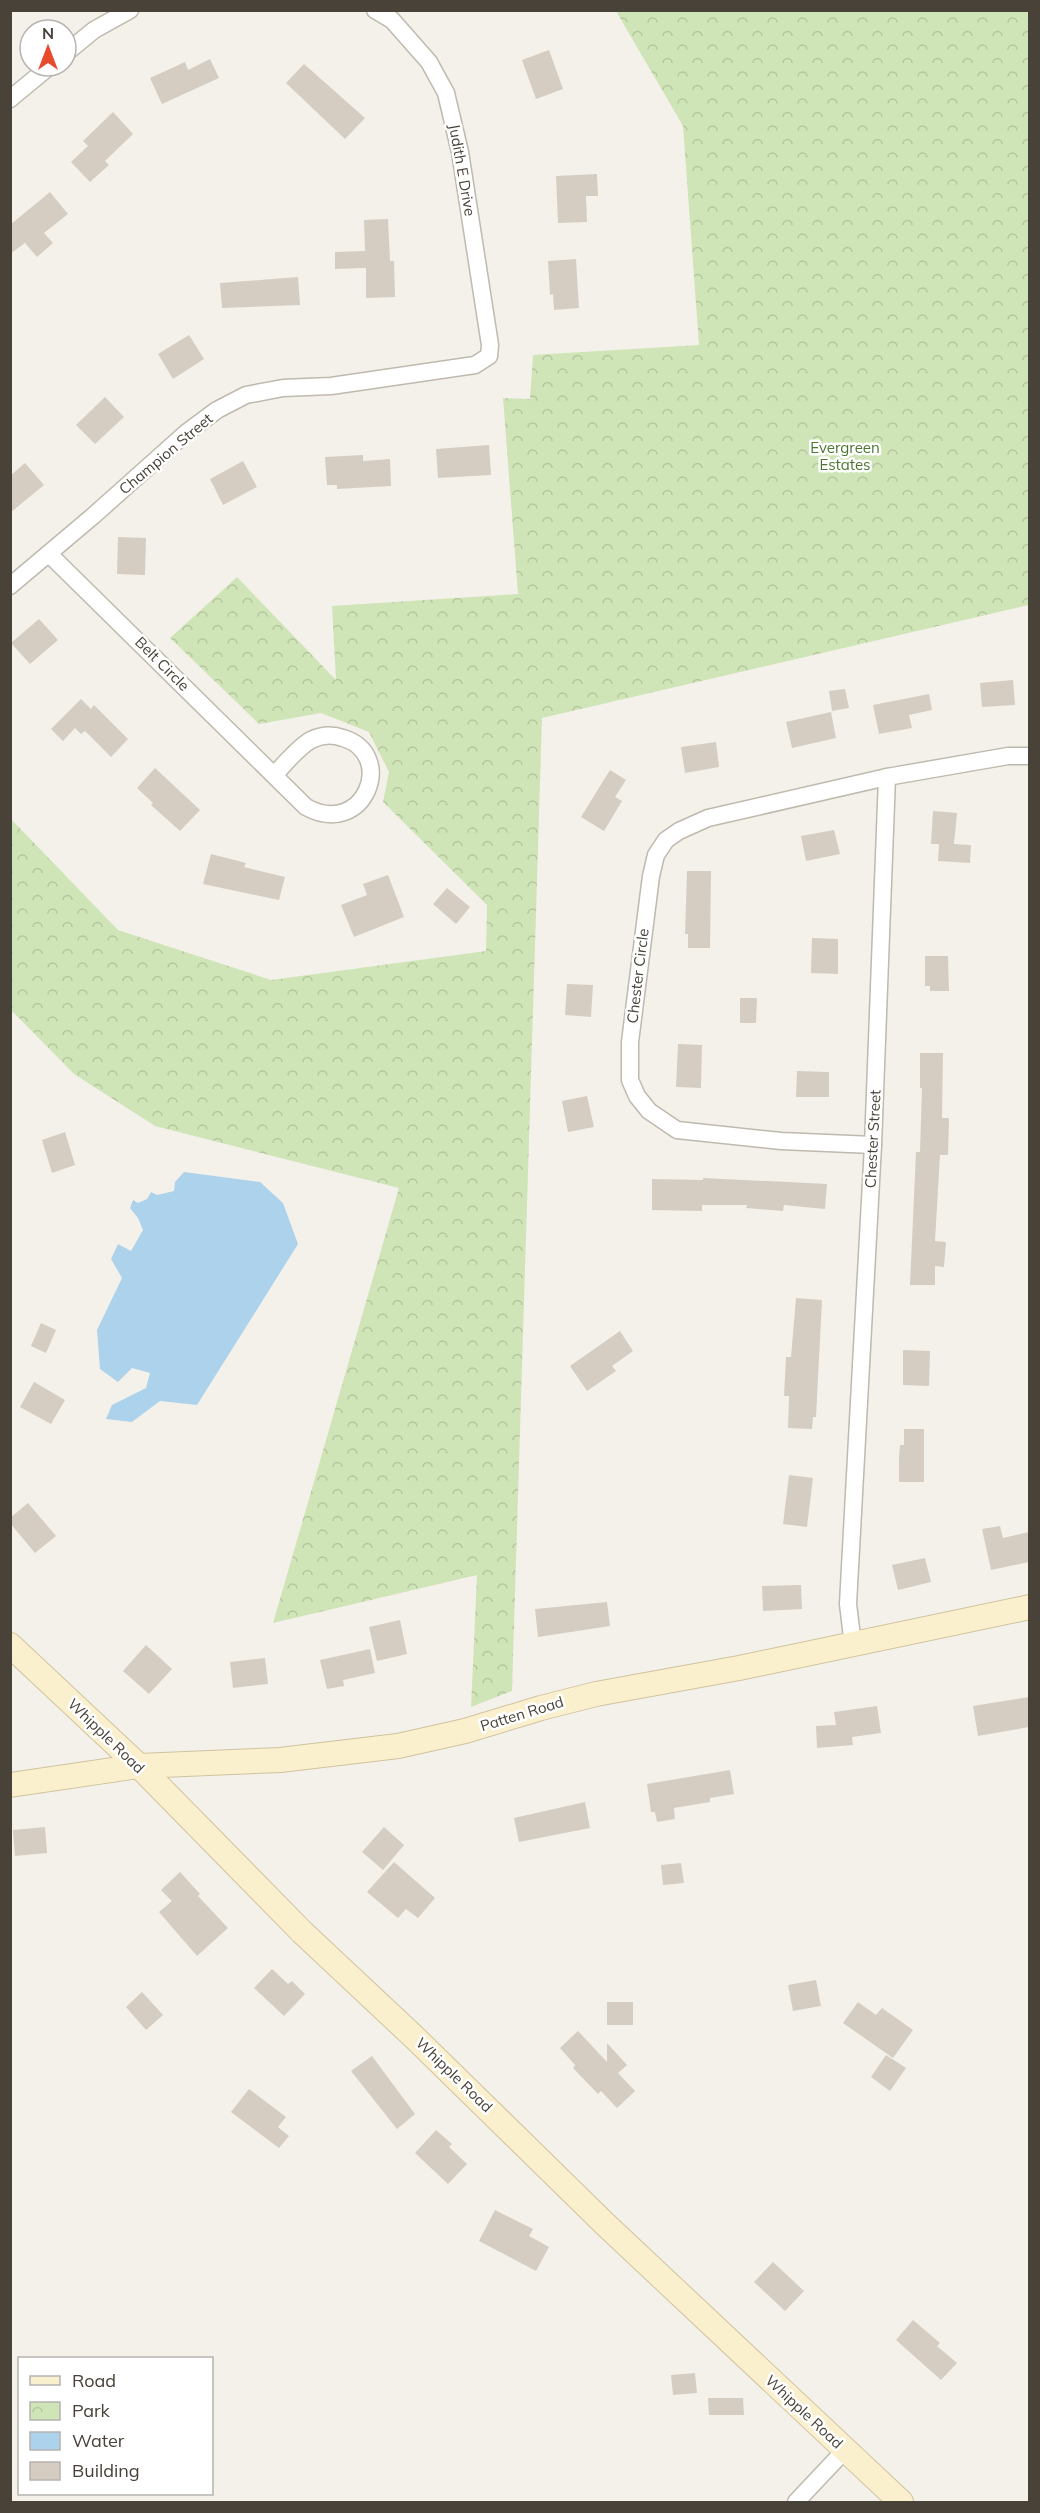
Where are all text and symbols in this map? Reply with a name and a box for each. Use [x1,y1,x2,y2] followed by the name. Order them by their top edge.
[18,18,78,78] north arrow
[42,23,54,43] text: N
[445,122,480,217] street label: Judith E Drive
[115,409,216,498] street label: Champion Street
[810,438,880,474] park label: Evergreen Estates
[131,632,194,695] street label: Belt Circle
[622,927,653,1025] street label: Chester Circle
[860,1089,885,1189] street label: Chester Street
[478,1692,566,1735] street label: Patten Road
[64,1694,149,1777] street label: Whipple Road
[412,2033,497,2116] street label: Whipple Road
[18,2357,213,2495] legend
[72,2369,116,2392] text: Road
[761,2371,847,2453] street label: Whipple Road
[72,2399,111,2422] text: Park
[72,2429,125,2452] text: Water
[72,2459,140,2482] text: Building

